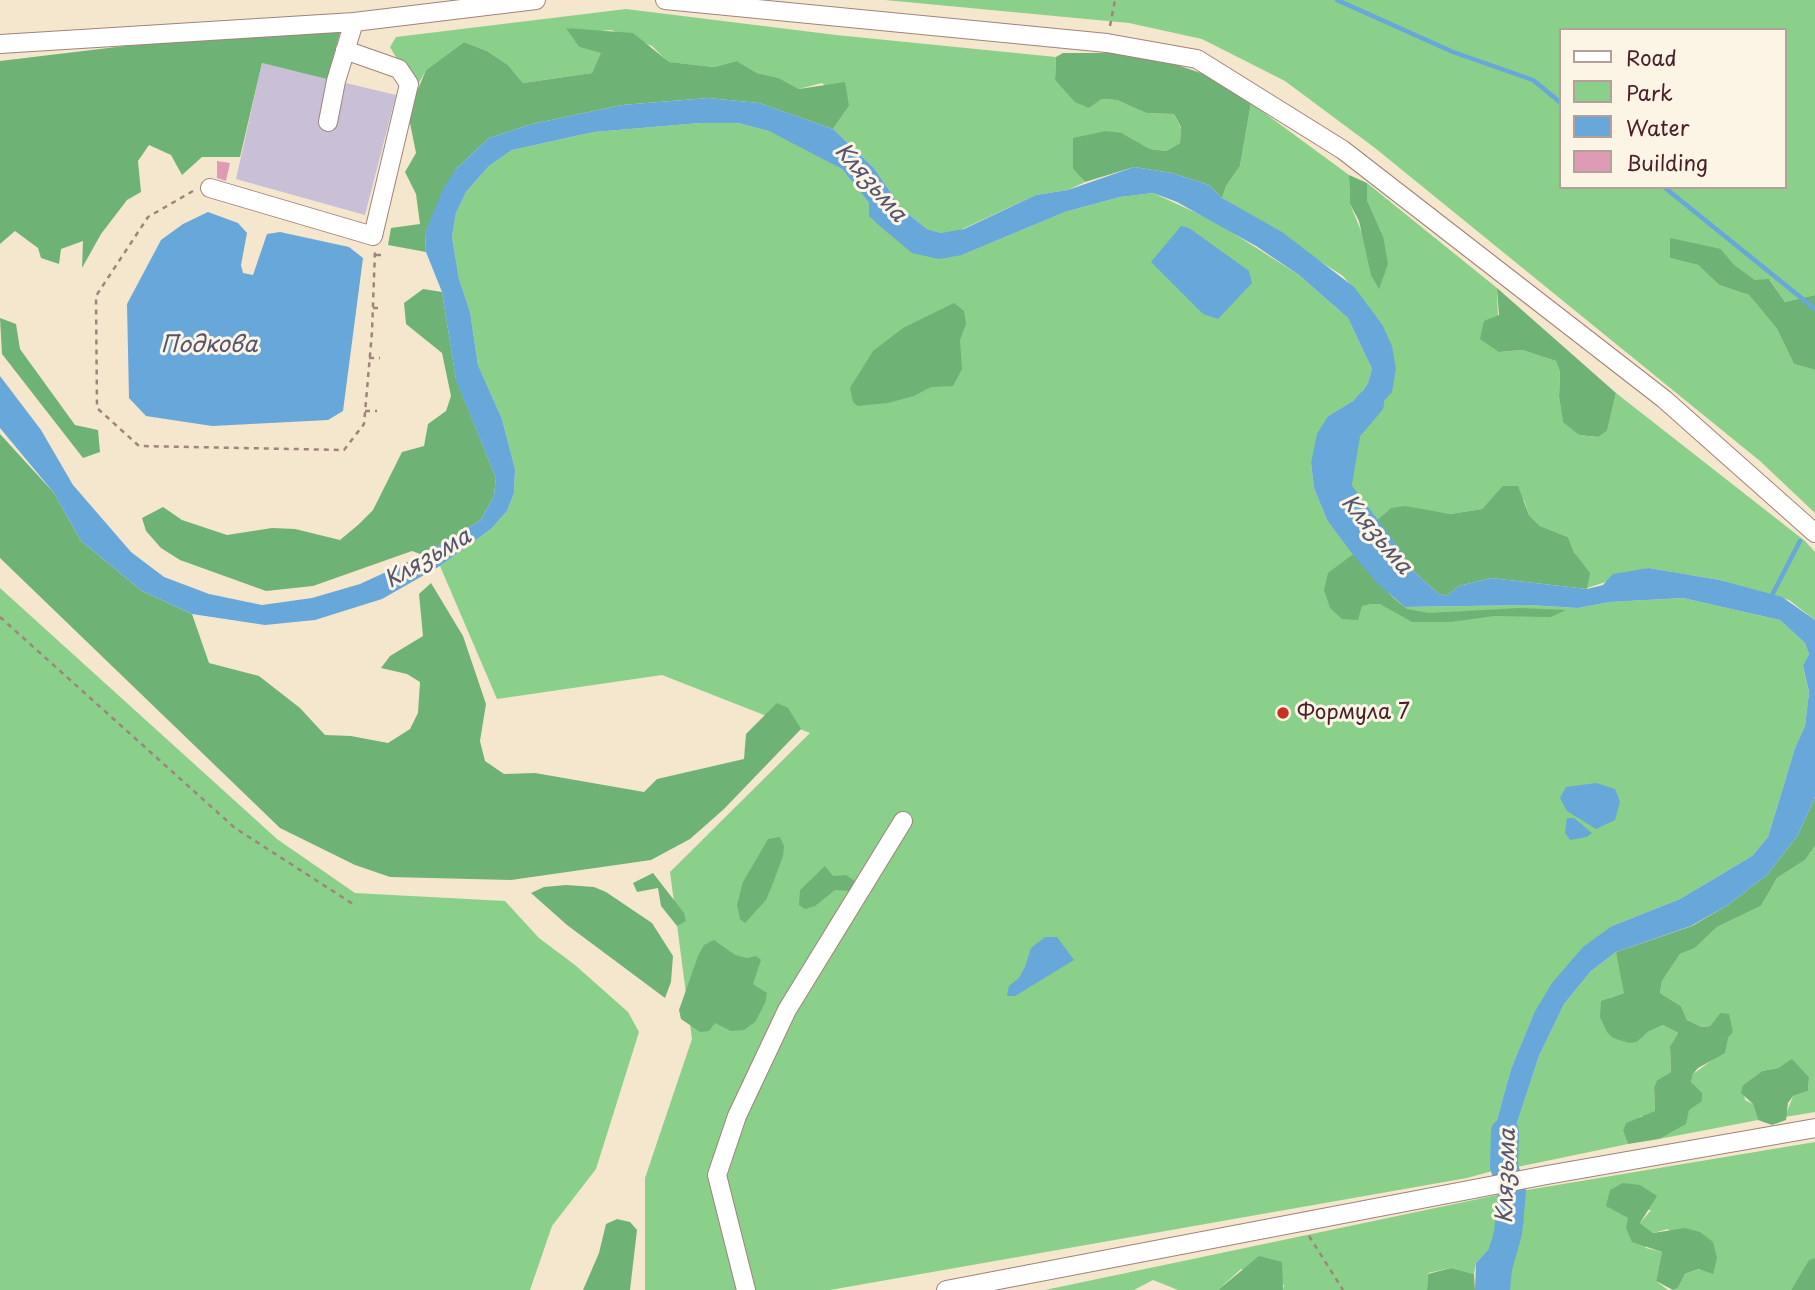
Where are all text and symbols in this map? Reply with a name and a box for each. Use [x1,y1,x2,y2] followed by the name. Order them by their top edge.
[1560,28,1787,189] legend
[1626,41,1677,73] text: Road
[1626,76,1673,108] text: Park
[1626,111,1689,143] text: Water
[828,138,912,228] water label: Клязьма
[1626,146,1708,178] text: Building
[161,332,257,360] water label: Подкова
[1335,490,1417,580] water label: Клязьма
[380,523,476,595] water label: Клязьма
[1297,700,1410,726] place label: Формула 7
[1275,705,1291,721] marker: Формула 7
[1492,1128,1522,1224] water label: Клязьма

